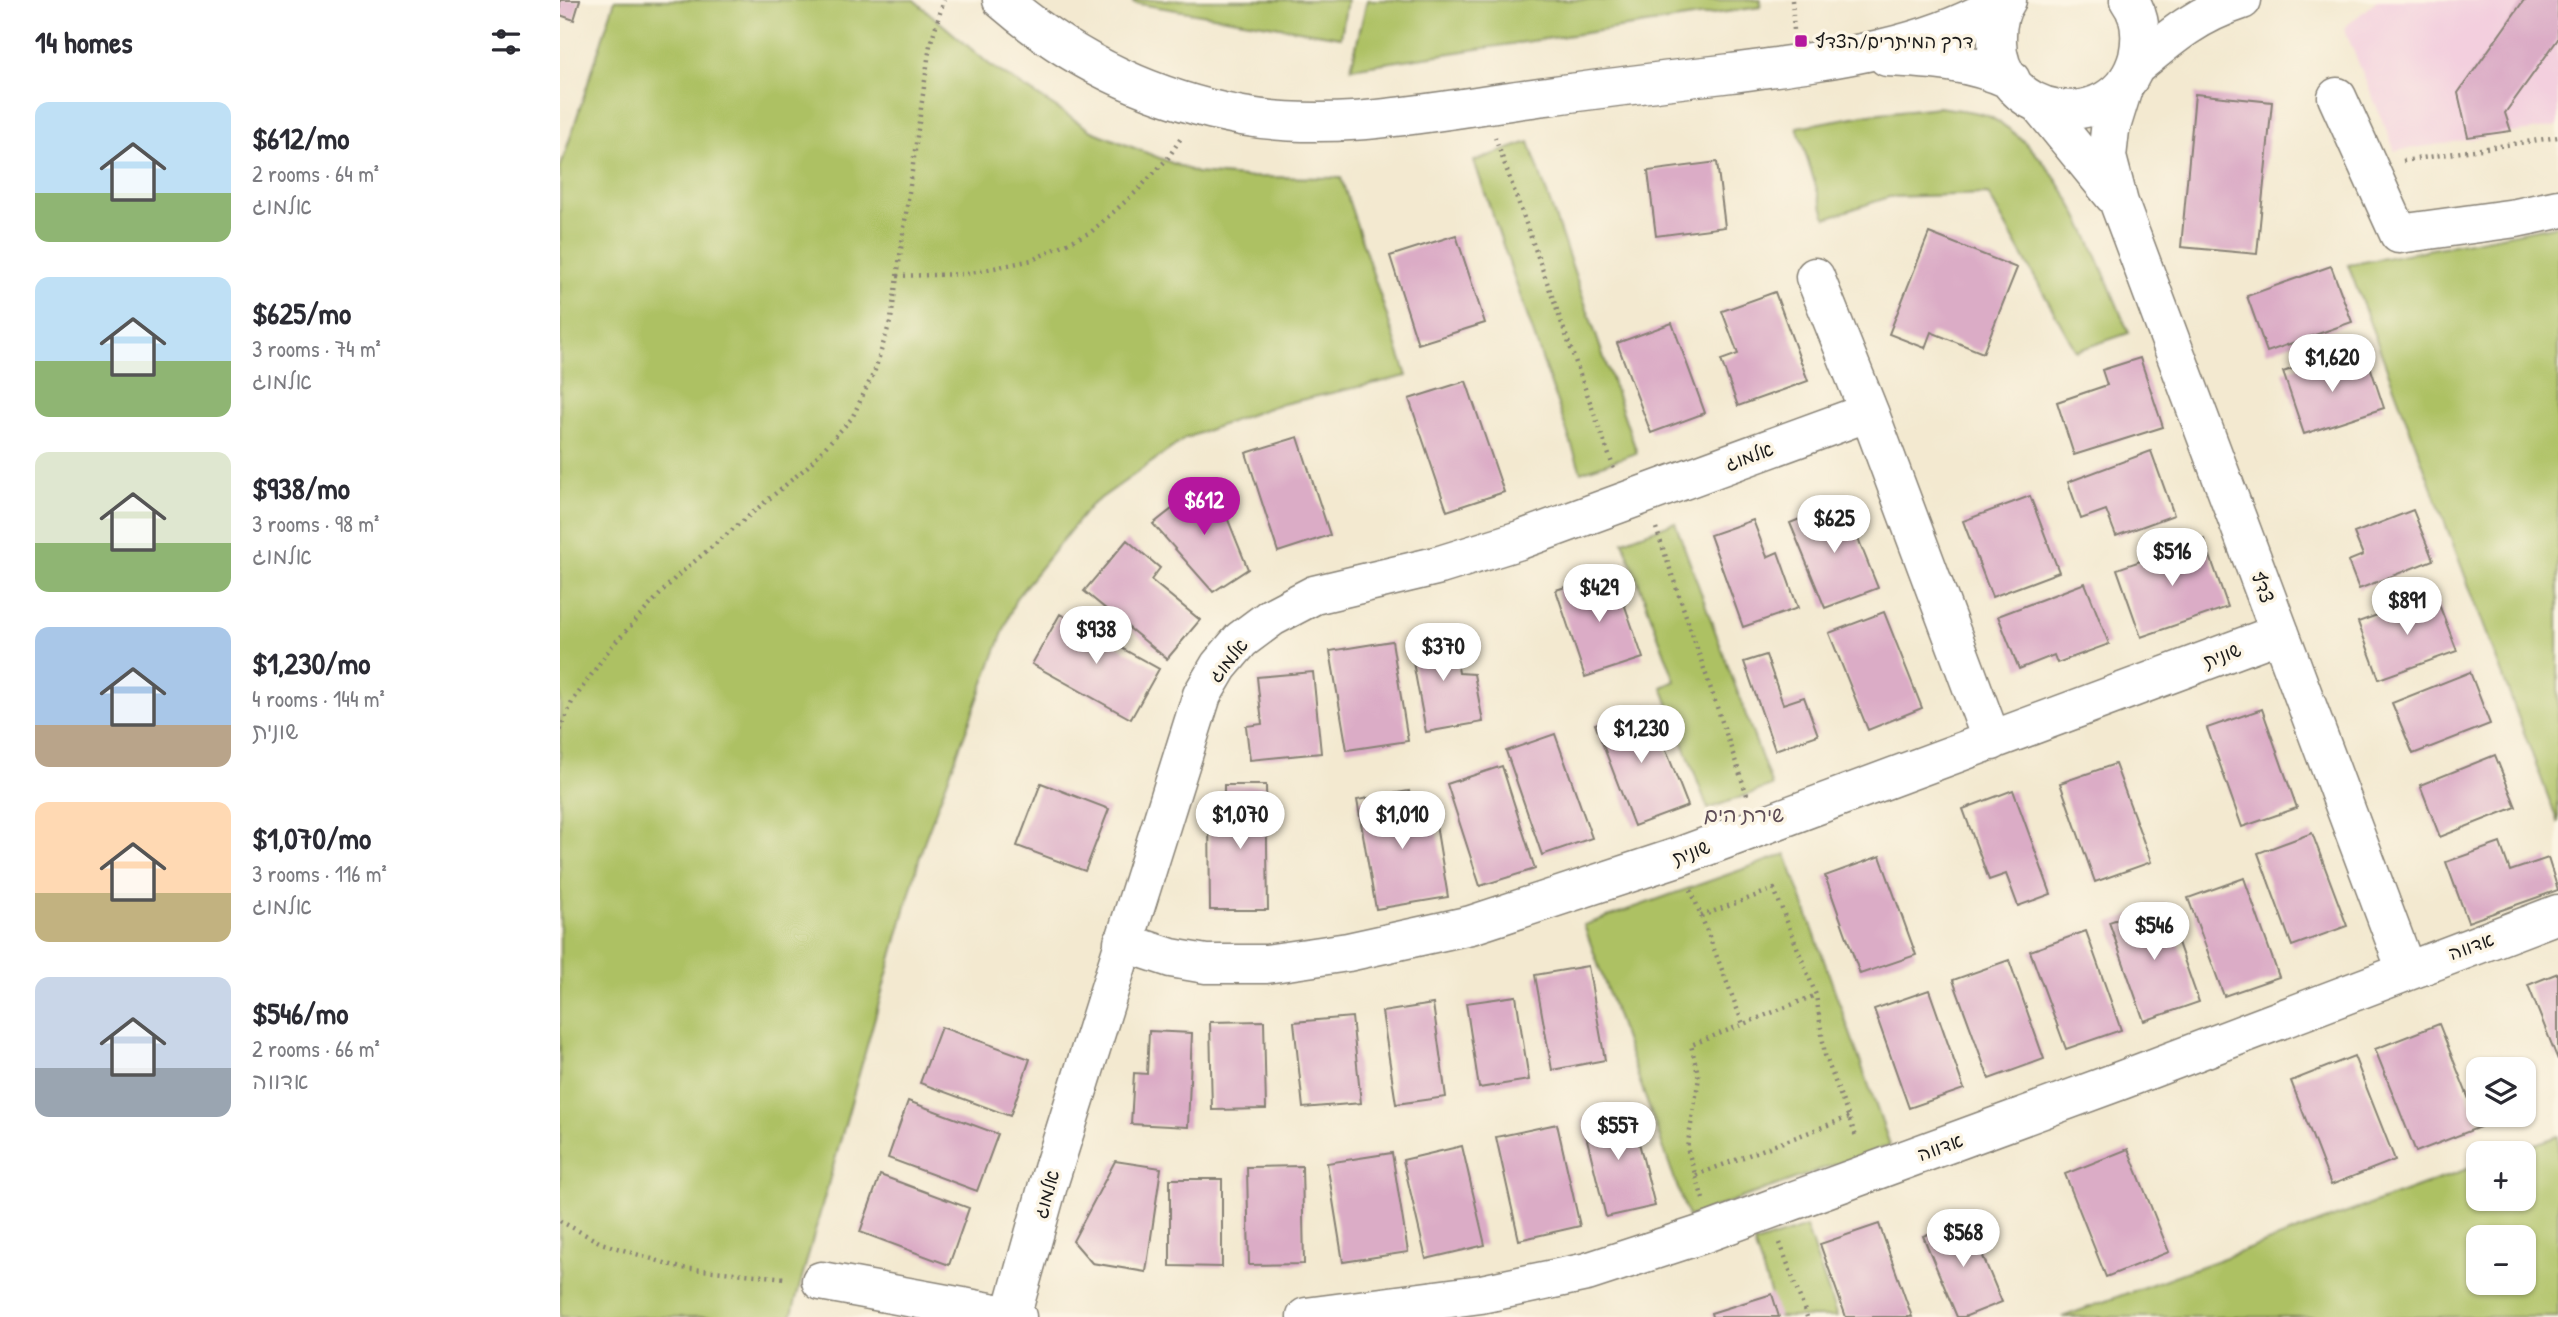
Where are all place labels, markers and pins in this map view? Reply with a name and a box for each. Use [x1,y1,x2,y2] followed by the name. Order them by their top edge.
[1815,28,1974,54] place label: דרך המיתרים/הצדף
[1793,33,1809,49] marker: דרך המיתרים/הצדף
[2275,334,2389,394] pin: $1,620
[1163,477,1245,537] pin: $612
[1793,496,1875,555] pin: $625
[2131,528,2213,588] pin: $516
[1558,564,1640,624] pin: $429
[2366,578,2448,637] pin: $891
[1055,606,1137,666] pin: $938
[1402,624,1484,683] pin: $370
[1584,706,1698,765] pin: $1,230
[1183,792,1297,851] pin: $1,070
[1345,792,1459,851] pin: $1,010
[2113,902,2195,962] pin: $546
[1577,1102,1659,1162] pin: $557
[1922,1210,2004,1269] pin: $568

